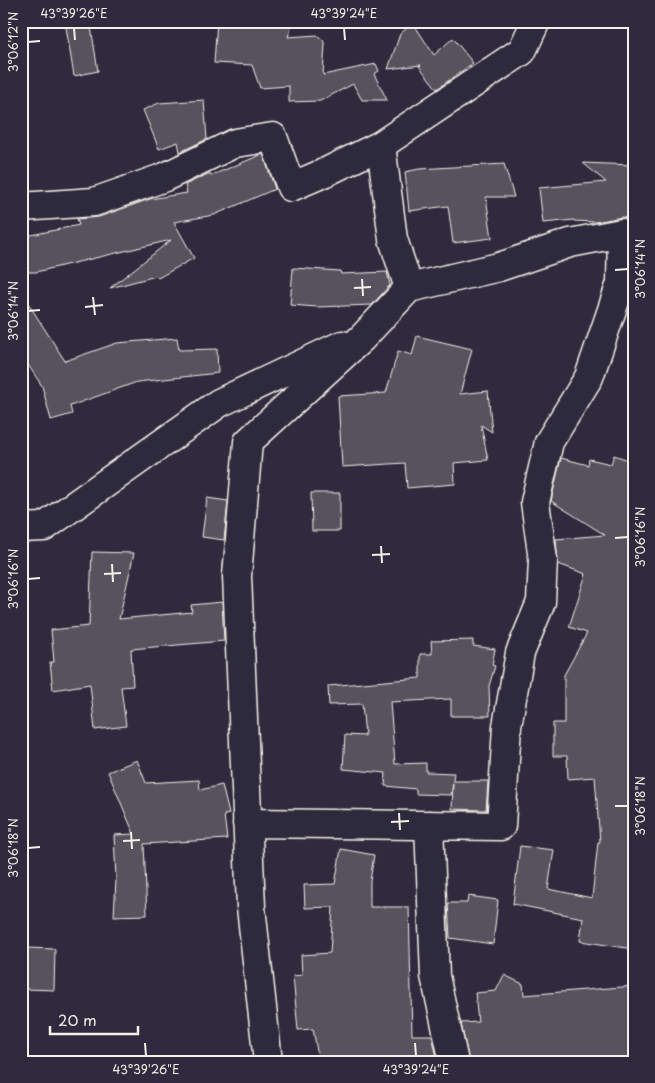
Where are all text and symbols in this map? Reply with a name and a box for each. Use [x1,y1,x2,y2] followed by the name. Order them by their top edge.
[40,4,108,22] text: 43°39'26"E
[311,4,377,22] text: 43°39'24"E
[4,12,22,72] text: 3°06'12"N
[631,239,649,299] text: 3°06'14"N
[4,281,22,341] text: 3°06'14"N
[631,507,649,567] text: 3°06'16"N
[4,549,22,609] text: 3°06'16"N
[631,776,649,836] text: 3°06'18"N
[4,818,22,878] text: 3°06'18"N
[50,1003,138,1035] scale bar
[58,1008,97,1031] text: 20 m
[112,1060,180,1078] text: 43°39'26"E
[383,1060,449,1078] text: 43°39'24"E

